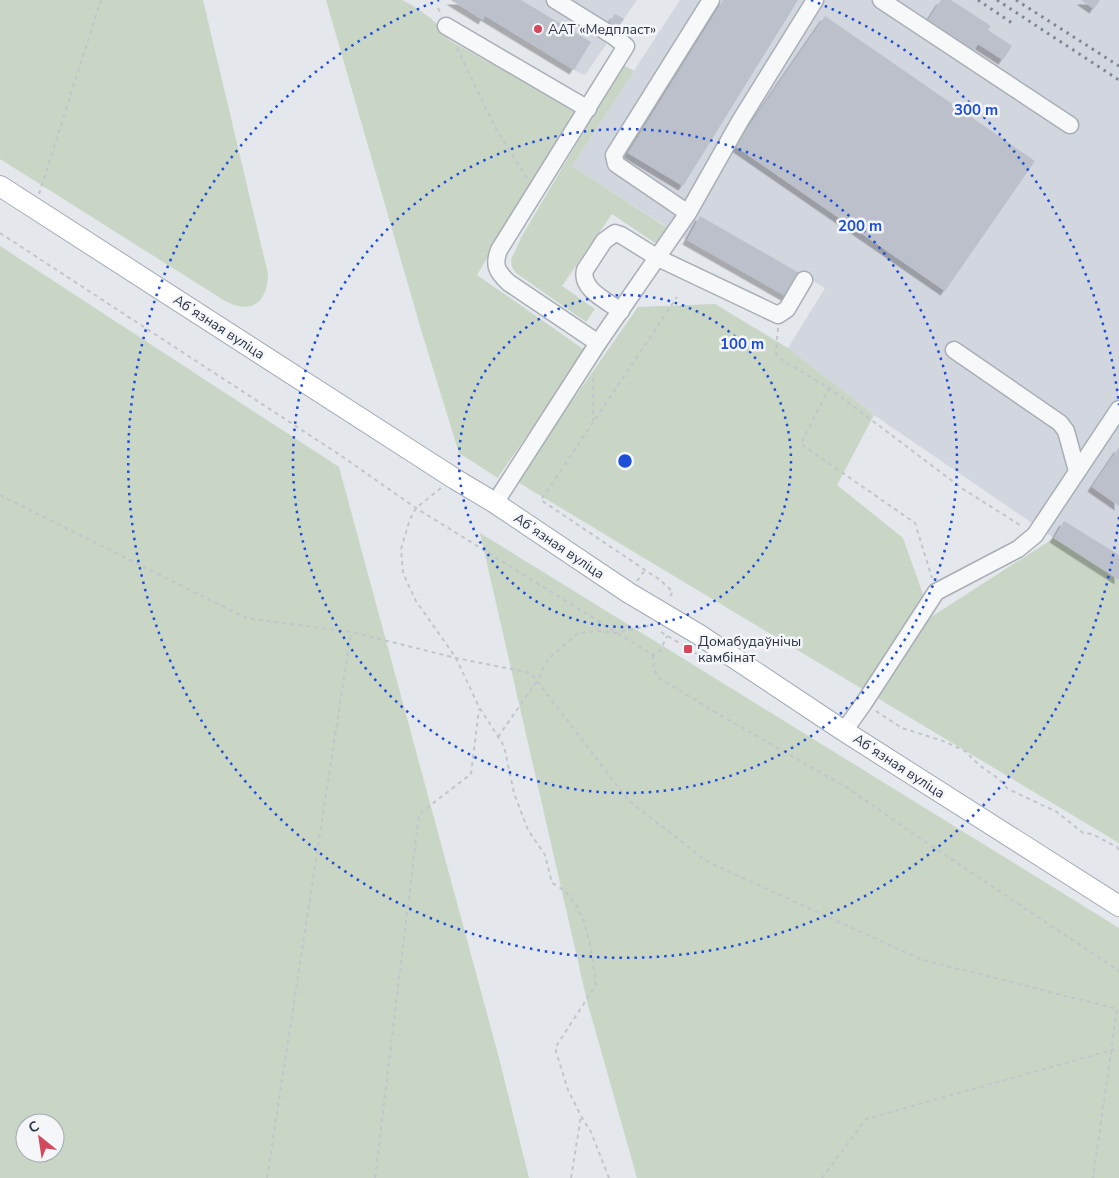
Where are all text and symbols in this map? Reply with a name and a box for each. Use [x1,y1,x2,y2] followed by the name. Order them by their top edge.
[548,20,656,39] place label: ААТ «Медпласт»
[532,23,544,35] marker: ААТ «Медпласт»
[954,100,998,120] text: 300 m
[838,216,882,236] text: 200 m
[170,290,268,364] street label: Абʼязная вуліца
[720,334,764,354] text: 100 m
[616,452,634,470] centre of rings
[510,509,608,583] street label: Абʼязная вуліца
[698,632,801,667] place label: Домабудаўнічы камбінат
[682,643,694,655] marker: Домабудаўнічы камбінат
[850,729,948,803] street label: Абʼязная вуліца
[15,1113,65,1163] north arrow
[25,1116,43,1138] text: С

